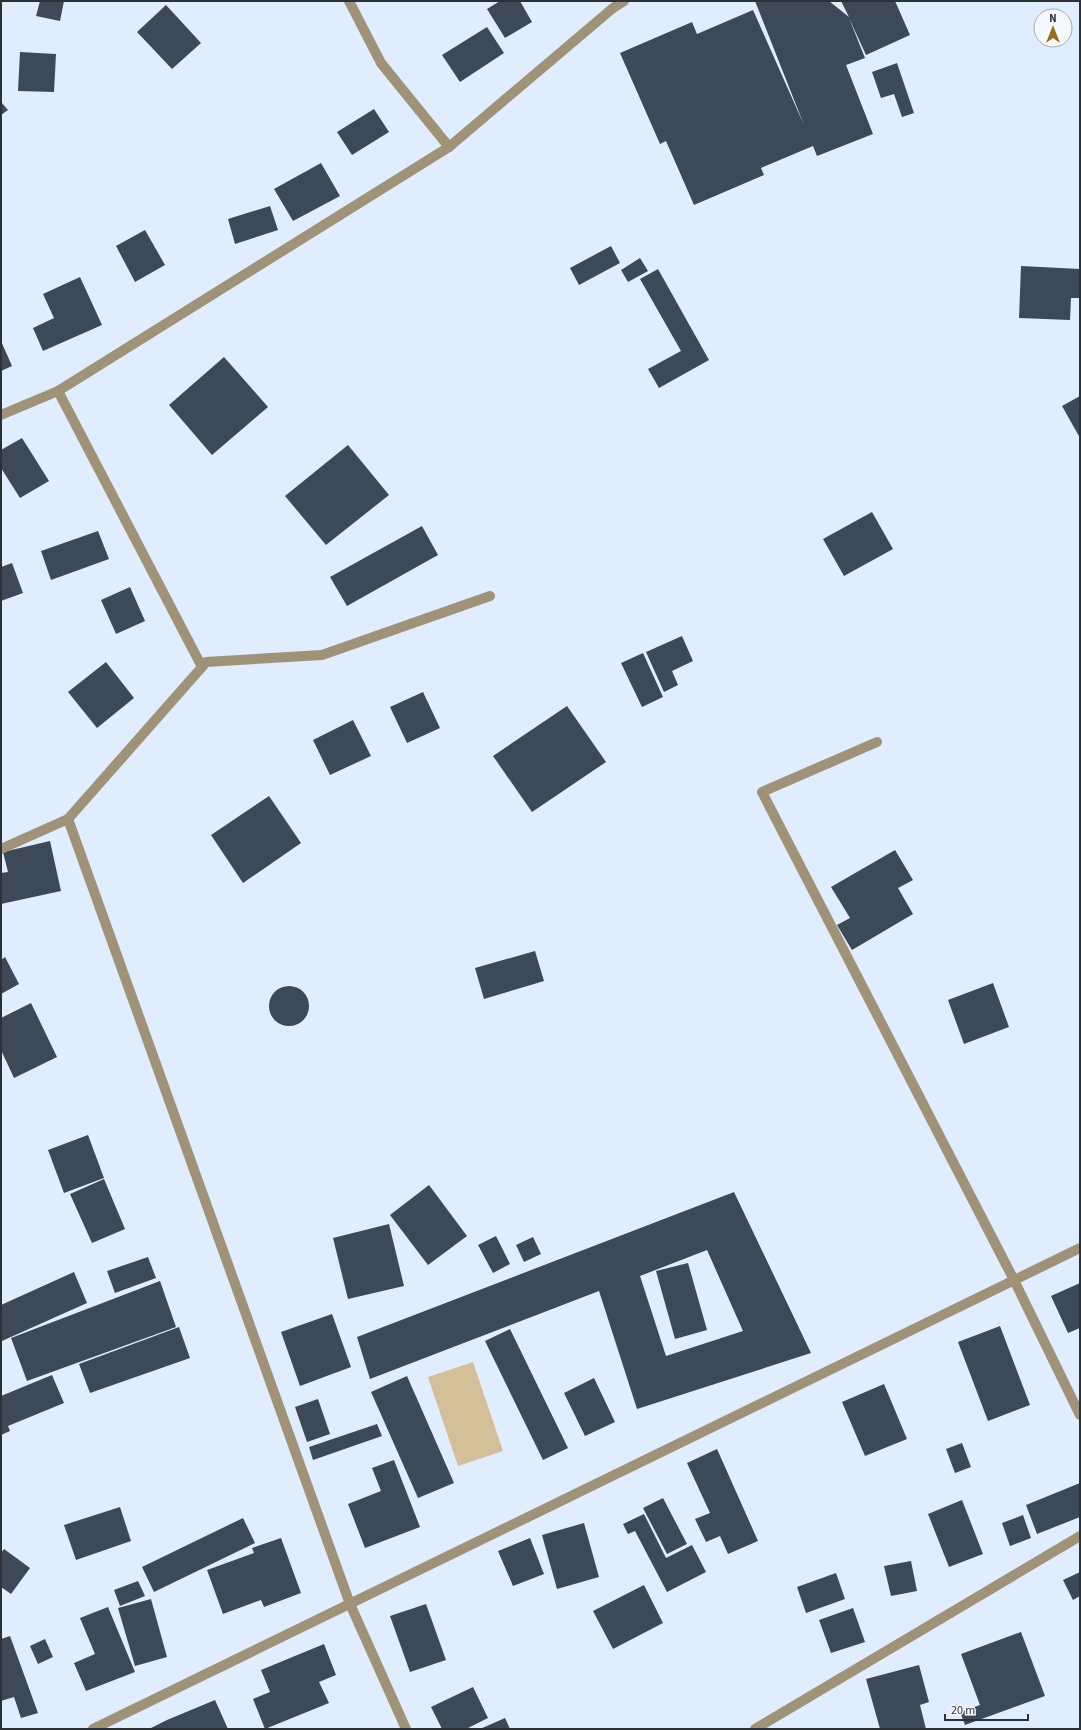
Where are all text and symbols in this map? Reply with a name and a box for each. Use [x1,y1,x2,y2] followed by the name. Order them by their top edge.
[1033,8,1073,48] north arrow
[1049,11,1057,26] text: N
[945,1696,1028,1722] scale bar
[951,1702,975,1719] text: 20 m

